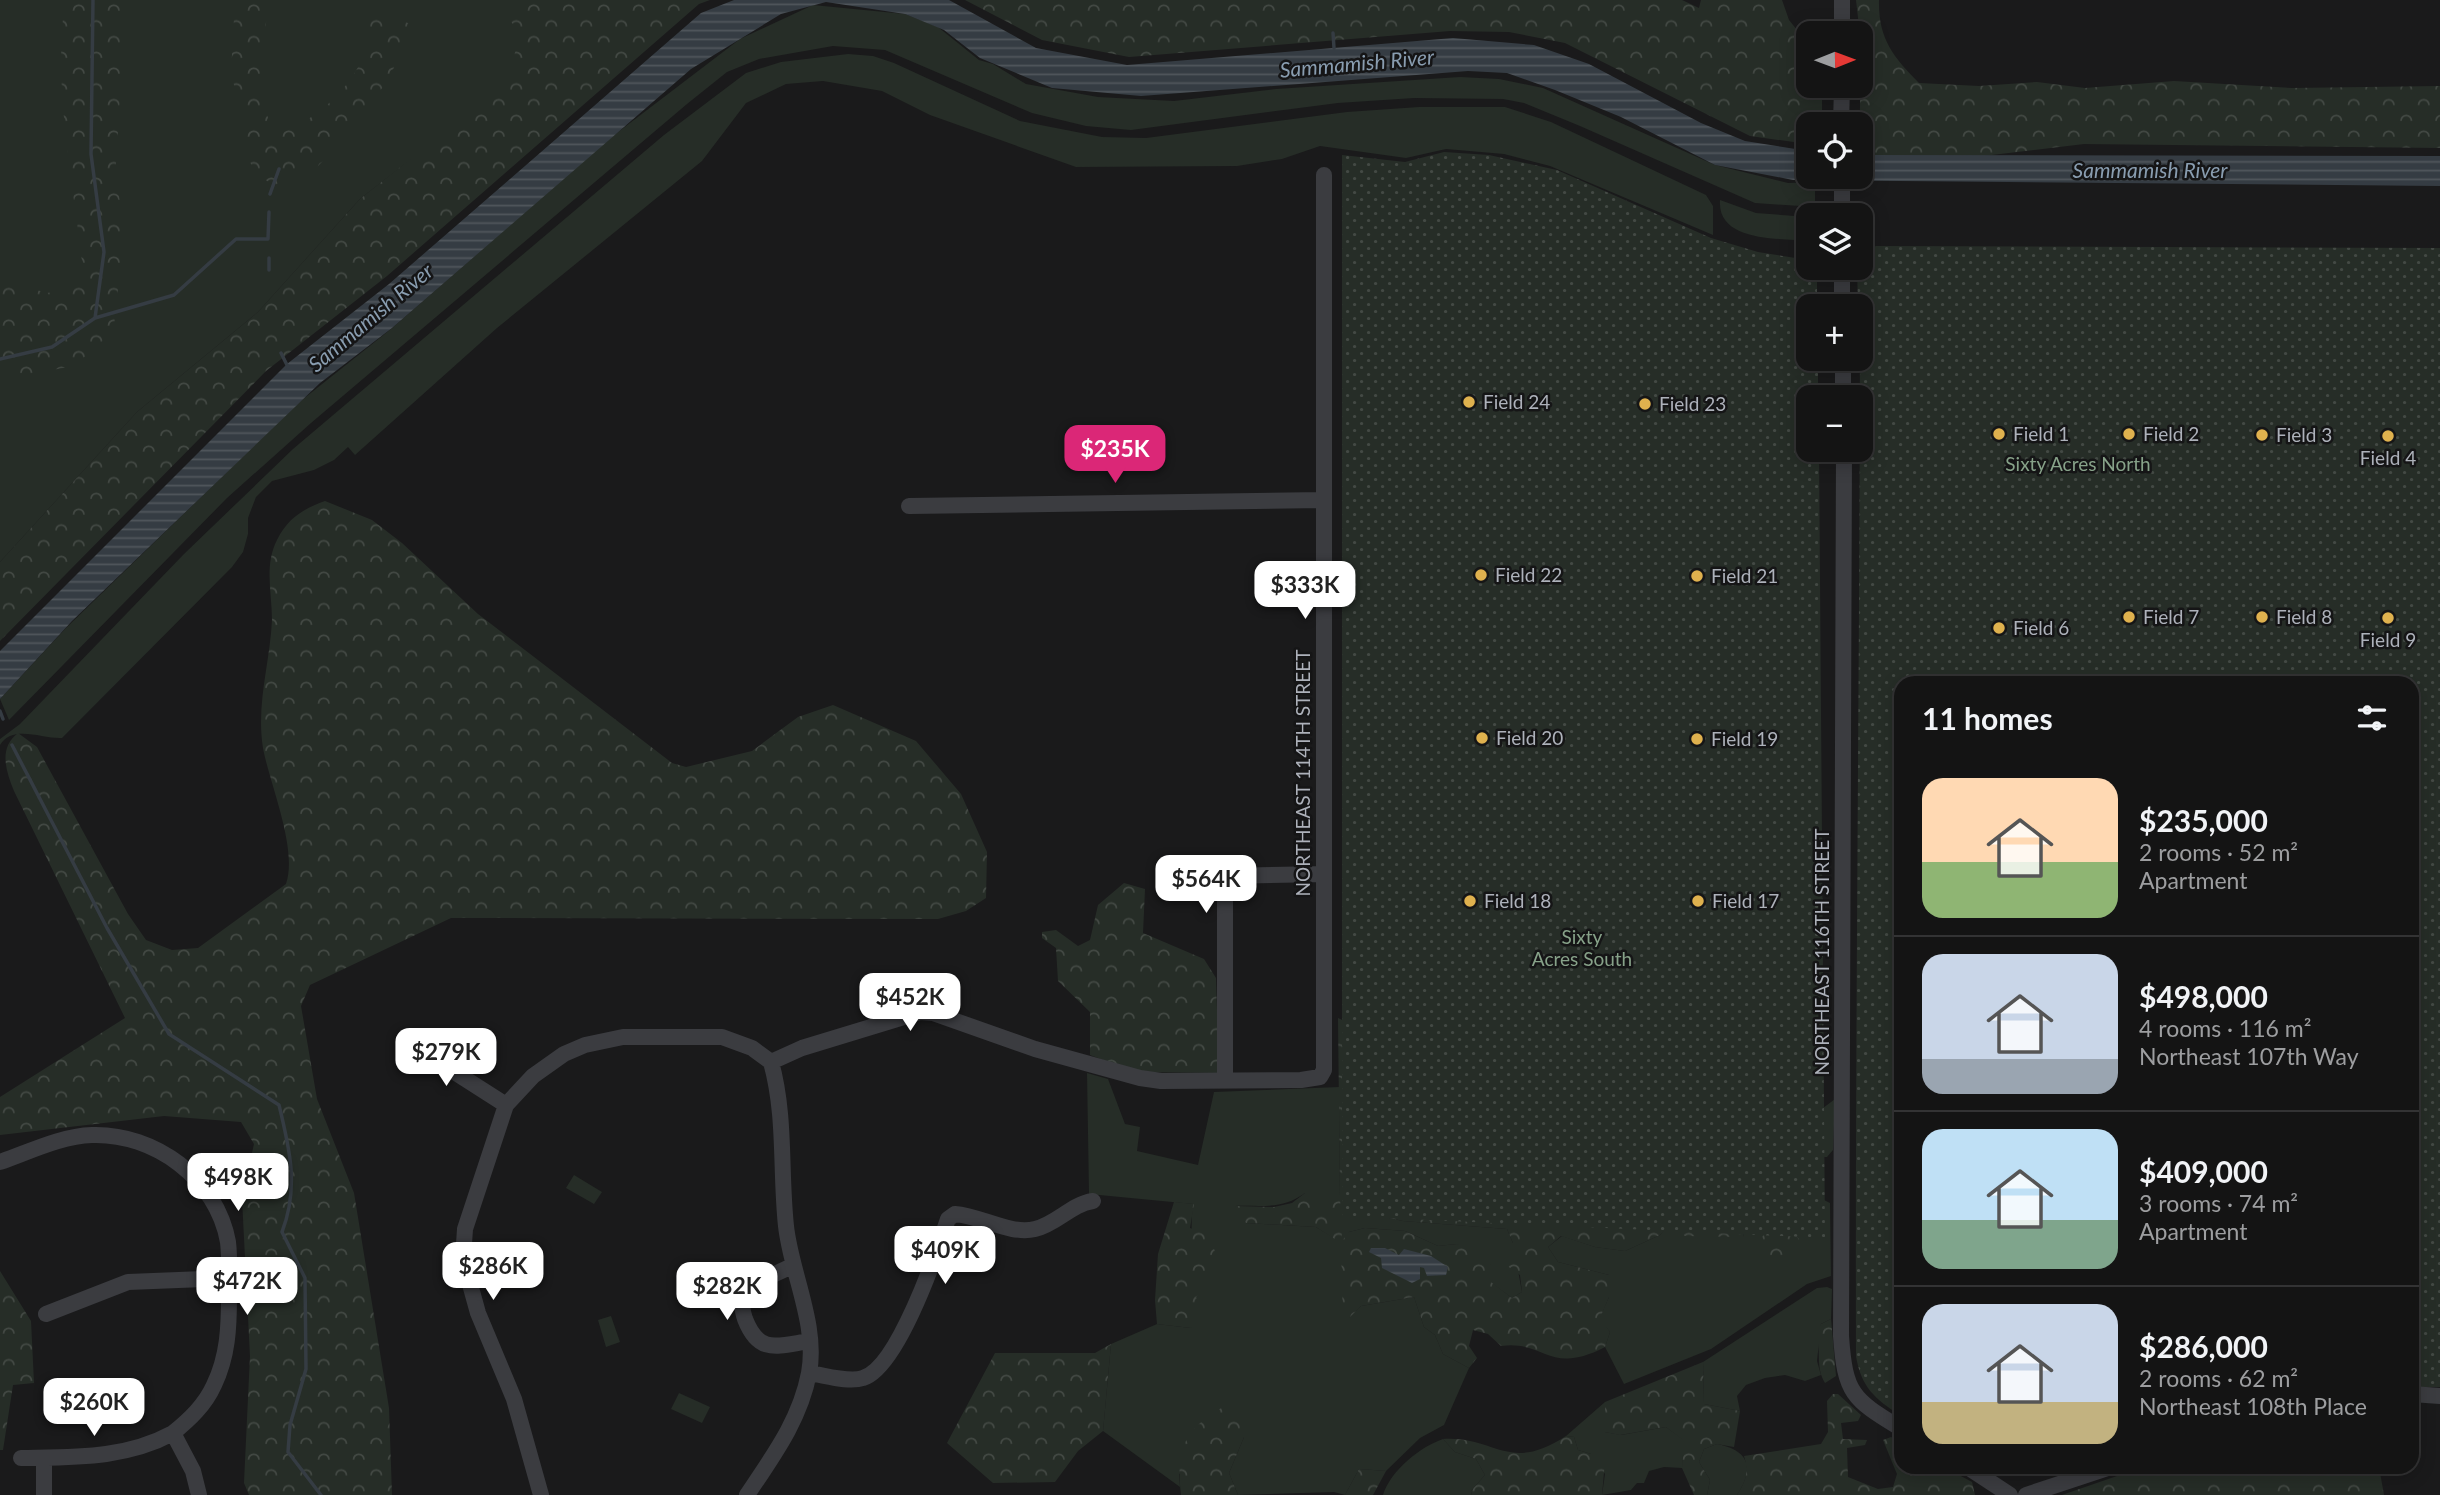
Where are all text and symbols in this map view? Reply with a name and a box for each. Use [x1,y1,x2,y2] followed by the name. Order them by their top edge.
[1796,21,1872,98] north arrow
[1796,21,1873,462] map controls
[1279,43,1436,82] water label: Sammamish River
[1796,112,1873,189] button: locate
[2073,157,2228,182] water label: Sammamish River
[1796,203,1873,280] button: layers
[303,257,438,376] water label: Sammamish River
[1796,294,1873,371] button: +
[1796,385,1873,462] button: −
[1483,390,1550,413] place label: Field 24
[1659,392,1726,415] place label: Field 23
[1461,394,1477,410] marker: Field 24
[1637,396,1653,412] marker: Field 23
[2013,422,2069,445] place label: Field 1
[2143,422,2199,445] place label: Field 2
[2276,423,2332,446] place label: Field 3
[1066,426,1164,485] pin: $235K
[1991,426,2007,442] marker: Field 1
[2121,426,2137,442] marker: Field 2
[2254,427,2270,443] marker: Field 3
[2380,428,2396,444] marker: Field 4
[1080,434,1150,462] text: $235K
[2360,446,2416,469] place label: Field 4
[2005,452,2151,475] park label: Sixty Acres North
[1256,562,1354,621] pin: $333K
[1495,563,1562,586] place label: Field 22
[1711,564,1778,587] place label: Field 21
[1473,567,1489,583] marker: Field 22
[1689,568,1705,584] marker: Field 21
[1270,570,1340,598] text: $333K
[2143,605,2199,628] place label: Field 7
[2276,605,2332,628] place label: Field 8
[2121,609,2137,625] marker: Field 7
[2254,609,2270,625] marker: Field 8
[2380,610,2396,626] marker: Field 9
[2013,616,2069,639] place label: Field 6
[1991,620,2007,636] marker: Field 6
[2360,628,2416,651] place label: Field 9
[1291,650,1314,896] street label: NORTHEAST 114TH STREET
[2353,699,2391,737] icon: filters
[1922,700,2053,736] text: 11 homes
[1496,726,1563,749] place label: Field 20
[1711,727,1778,750] place label: Field 19
[1474,730,1490,746] marker: Field 20
[1689,731,1705,747] marker: Field 19
[2139,802,2268,838] text: $235,000
[1978,806,2062,890] icon: home
[1810,829,1833,1075] street label: NORTHEAST 116TH STREET
[2139,838,2298,866] text: 2 rooms · 52 m²
[1157,856,1255,915] pin: $564K
[1171,864,1241,892] text: $564K
[2139,866,2247,894] text: Apartment
[1484,889,1551,912] place label: Field 18
[1712,889,1779,912] place label: Field 17
[1462,893,1478,909] marker: Field 18
[1690,893,1706,909] marker: Field 17
[1532,925,1632,970] park label: Sixty Acres South
[861,974,959,1033] pin: $452K
[2139,978,2268,1014] text: $498,000
[875,982,945,1010] text: $452K
[1978,982,2062,1066] icon: home
[2139,1014,2311,1042] text: 4 rooms · 116 m²
[397,1028,495,1088] pin: $279K
[411,1037,481,1065] text: $279K
[2139,1042,2359,1070] text: Northeast 107th Way
[2139,1153,2268,1189] text: $409,000
[189,1154,287,1213] pin: $498K
[1978,1157,2062,1241] icon: home
[203,1162,273,1190] text: $498K
[2139,1189,2298,1217] text: 3 rooms · 74 m²
[2139,1217,2247,1245] text: Apartment
[896,1226,994,1286] pin: $409K
[910,1235,980,1263] text: $409K
[444,1242,542,1302] pin: $286K
[458,1251,528,1279] text: $286K
[198,1258,296,1317] pin: $472K
[678,1262,776,1322] pin: $282K
[212,1266,282,1294] text: $472K
[692,1271,762,1299] text: $282K
[2139,1328,2268,1364] text: $286,000
[1978,1332,2062,1416] icon: home
[2139,1364,2298,1392] text: 2 rooms · 62 m²
[45,1378,143,1438] pin: $260K
[59,1387,129,1415] text: $260K
[2139,1392,2367,1420] text: Northeast 108th Place

